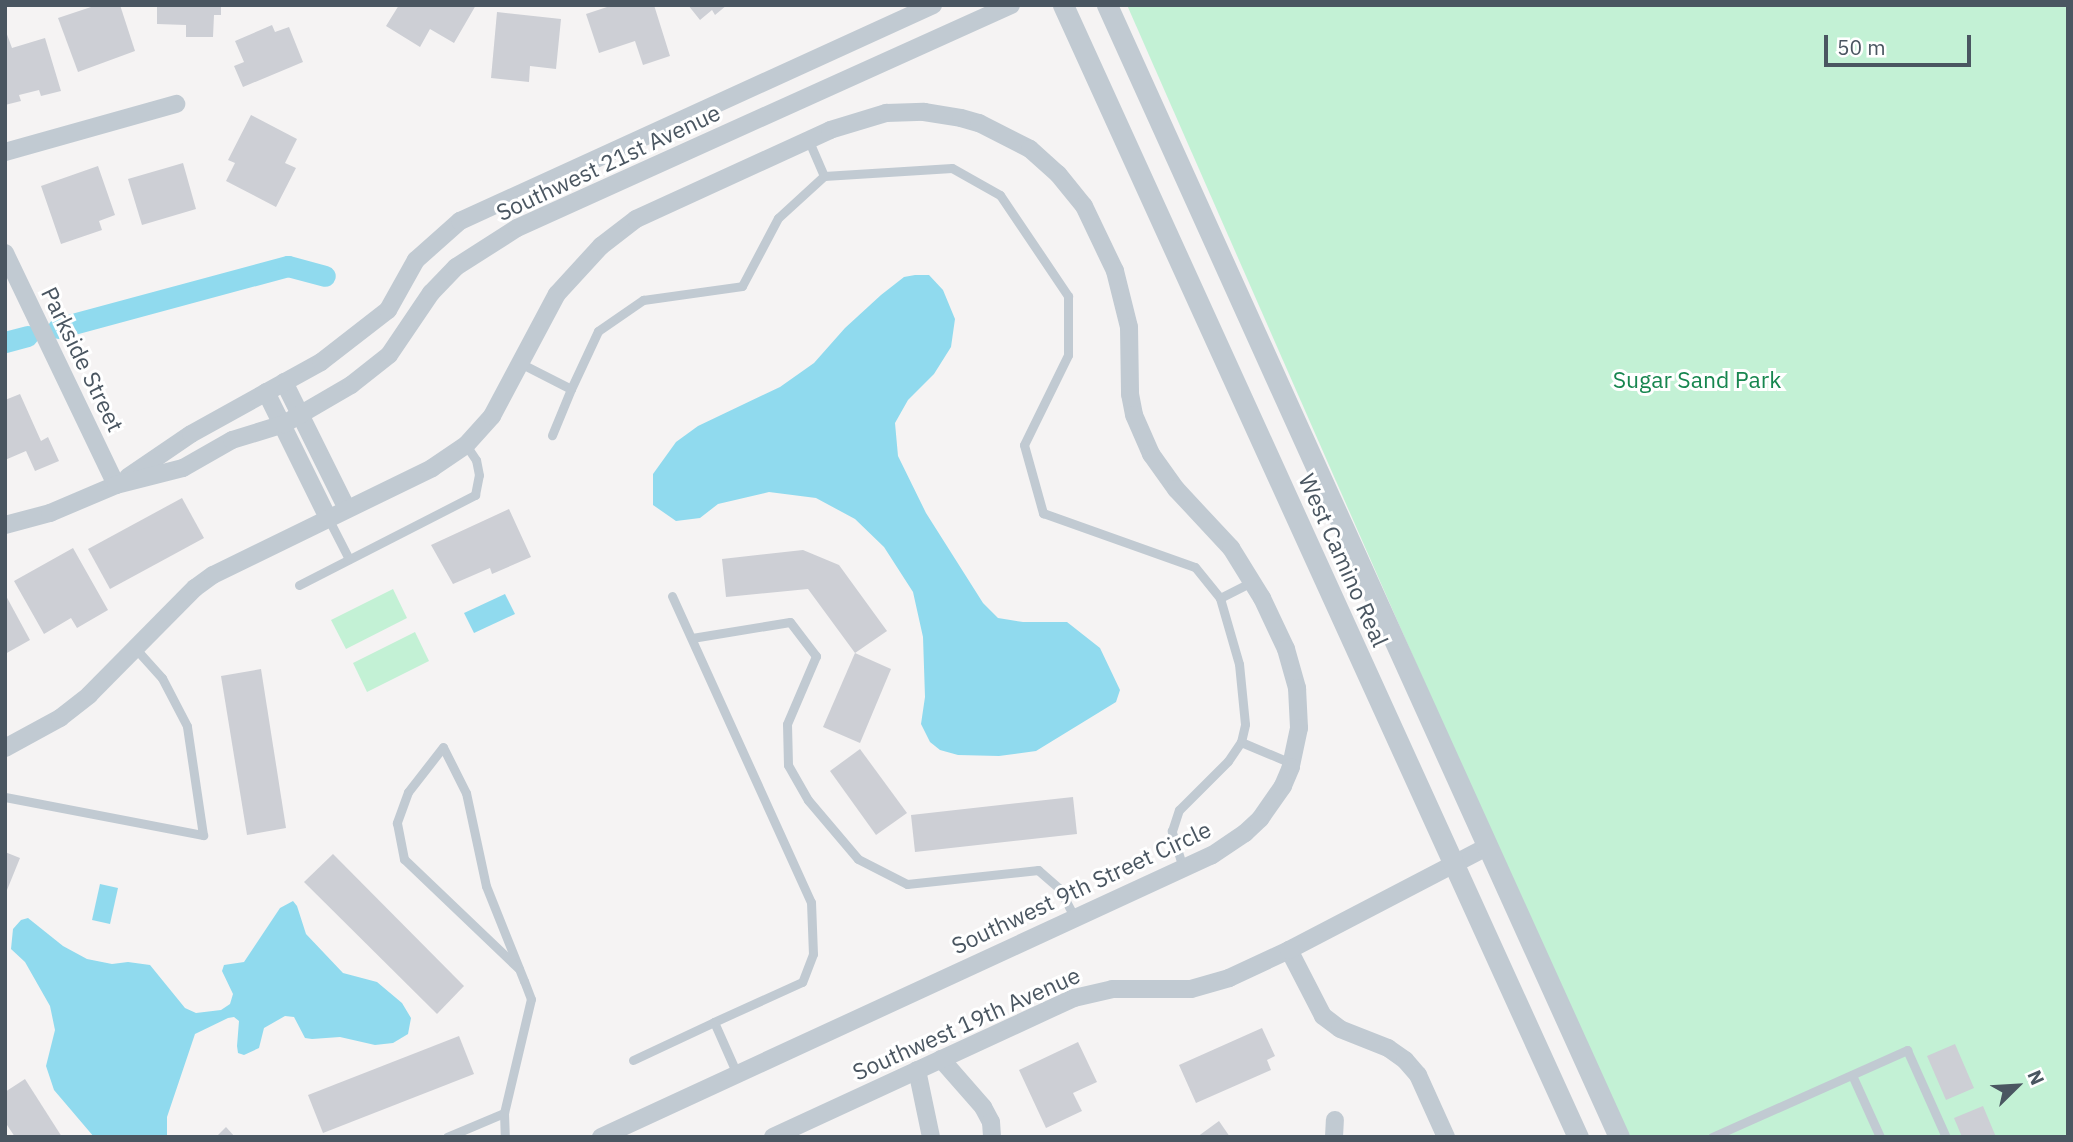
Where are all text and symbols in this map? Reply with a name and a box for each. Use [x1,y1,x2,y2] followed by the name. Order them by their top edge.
[1828,21,1975,65] scale bar
[1837,33,1886,61] text: 50 m
[492,98,724,226] street label: Southwest 21st Avenue
[36,282,130,436] street label: Parkside Street
[1613,365,1781,393] park label: Sugar Sand Park
[1293,469,1395,651] street label: West Camino Real
[947,815,1215,959] street label: Southwest 9th Street Circle
[848,960,1084,1086] street label: Southwest 19th Avenue
[1982,1051,2052,1121] north arrow
[2022,1066,2050,1089] text: N

